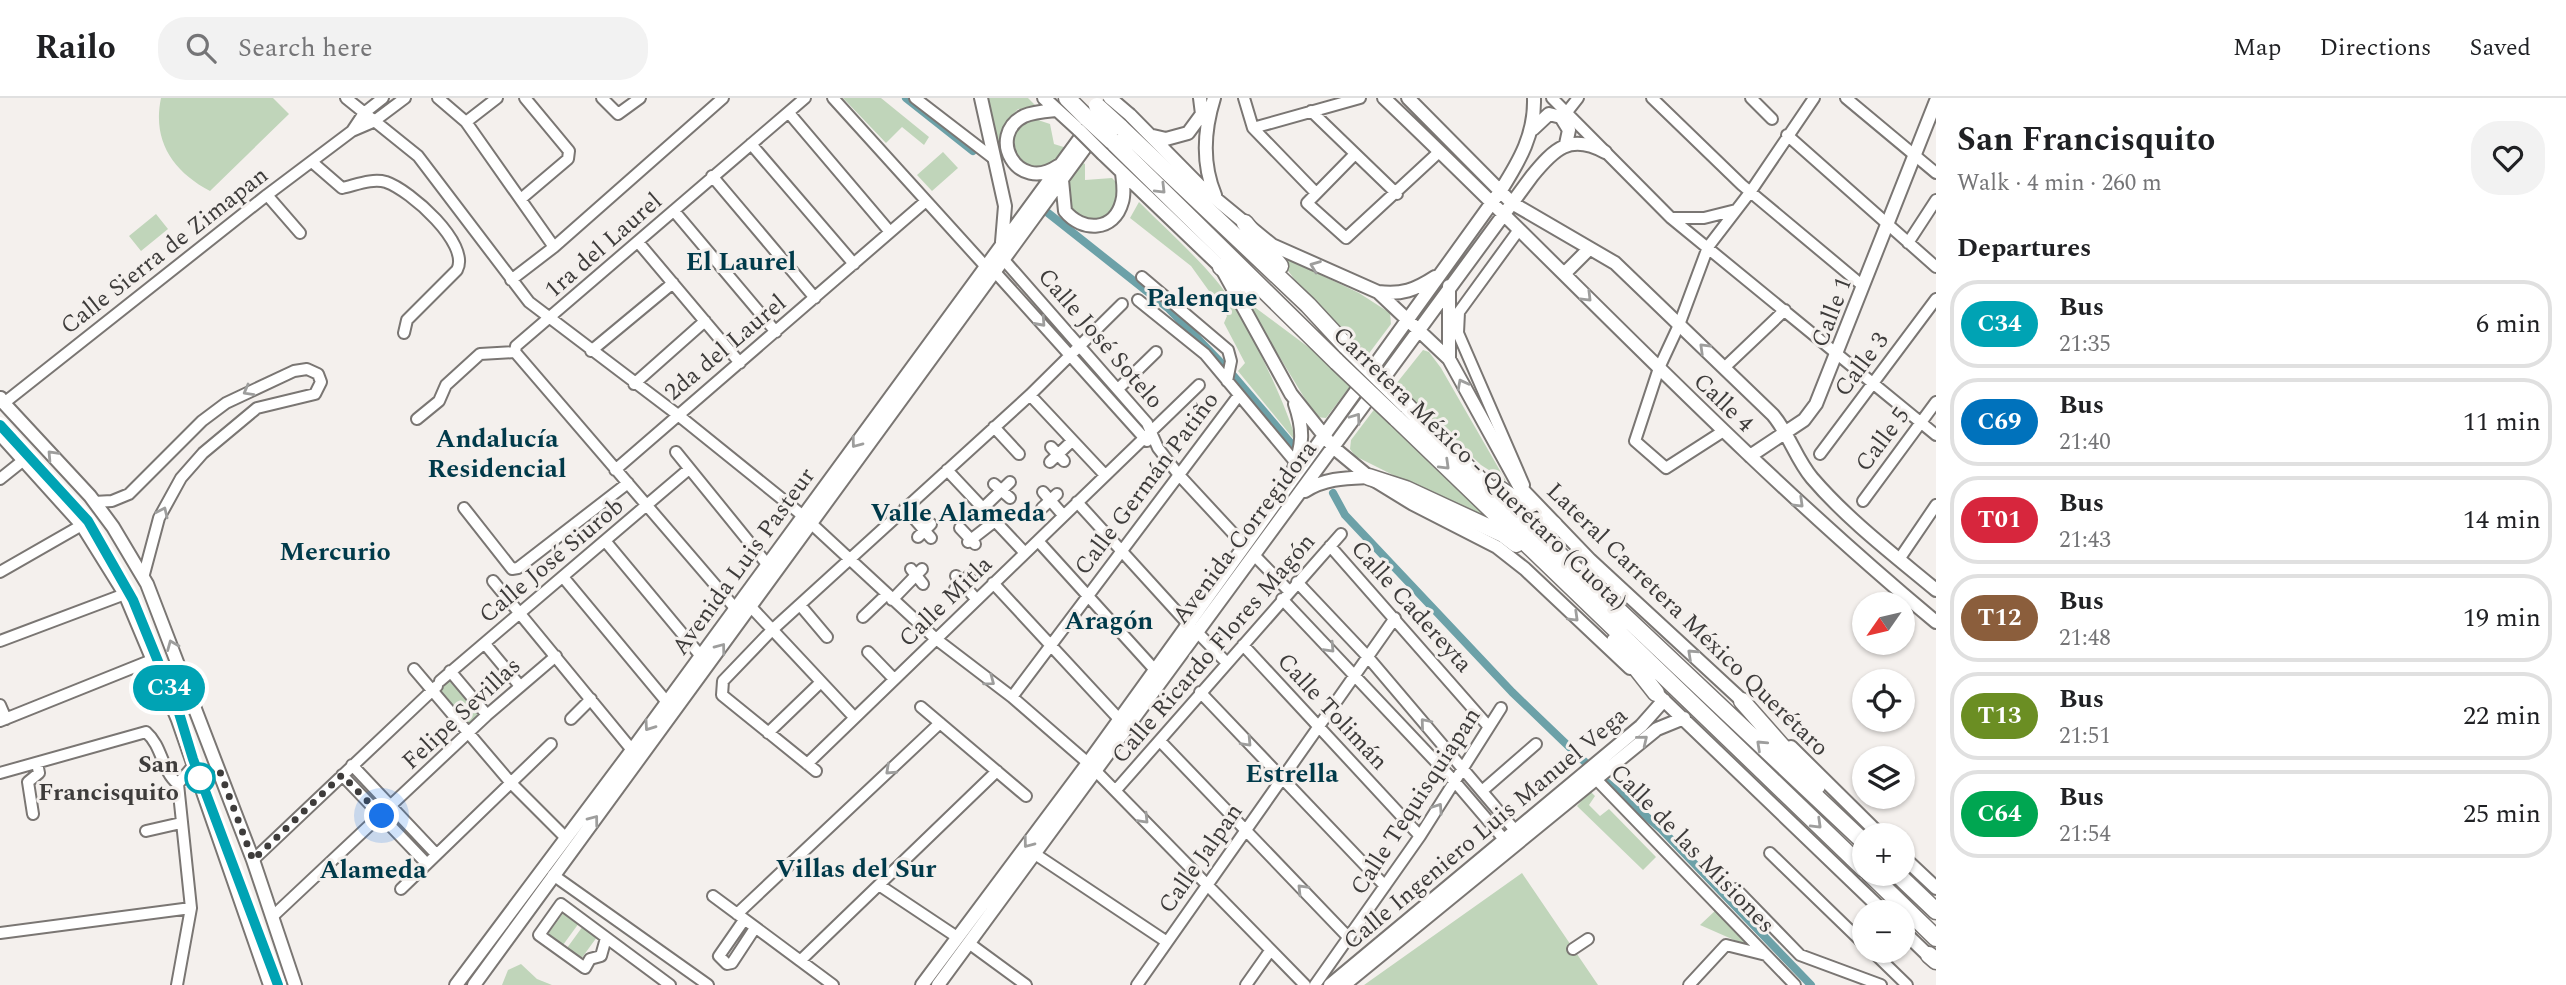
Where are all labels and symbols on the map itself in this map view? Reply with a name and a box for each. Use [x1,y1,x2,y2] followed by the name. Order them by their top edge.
[53,158,276,344] street label: Calle Sierra de Zimapan
[1152,180,1165,193] one-way arrow
[537,184,671,307] street label: 1ra del Laurel
[686,242,796,282] district label: El Laurel
[1029,260,1172,417] street label: Calle José Sotelo
[1309,261,1321,275] one-way arrow
[1802,272,1862,353] street label: Calle 1
[1146,278,1258,318] district label: Palenque
[657,286,795,410] street label: 2da del Laurel
[1578,288,1591,301] one-way arrow
[1033,314,1045,327] one-way arrow
[1324,318,1635,620] street label: Carretera México - Querétaro (Cuota)
[1826,325,1898,404] street label: Calle 3
[1699,344,1712,357] one-way arrow
[1685,364,1762,441] street label: Calle 4
[1457,379,1470,391] one-way arrow
[243,382,255,396] one-way arrow
[1066,384,1228,583] street label: Calle Germán Patiño
[1847,400,1919,479] street label: Calle 5
[1348,413,1360,426] one-way arrow
[428,419,566,489] district label: Andalucía Residencial
[1164,433,1326,632] street label: Avenida Corregidora
[851,435,864,448] one-way arrow
[47,450,60,463] one-way arrow
[1437,457,1450,470] one-way arrow
[663,460,824,663] street label: Avenida Luis Pasteur
[1538,474,1837,765] street label: Lateral Carretera México Querétaro
[471,489,632,632] street label: Calle José Siurob
[871,493,1046,533] district label: Valle Alameda
[1791,495,1804,508] one-way arrow
[155,507,169,520] one-way arrow
[1103,525,1324,772] street label: Calle Ricardo Flores Magón
[279,532,391,572] district label: Mercurio
[1342,532,1481,681] street label: Calle Cadereyta
[891,547,1001,656] street label: Calle Mitla
[1852,592,1914,654] north arrow
[1065,601,1153,641] district label: Aragón
[1566,609,1579,622] one-way arrow
[166,640,180,652] one-way arrow
[1322,640,1334,653] one-way arrow
[713,643,726,655] one-way arrow
[1268,645,1396,779] street label: Calle Tolimán
[394,649,529,779] street label: Felipe Sevillas
[1688,650,1701,663] one-way arrow
[129,665,209,711] line badge: C34
[982,673,995,685] one-way arrow
[1335,698,1636,959] street label: Calle Ingeniero Luis Manuel Vega
[1341,700,1490,903] street label: Calle Tequisquiapan
[644,718,657,731] one-way arrow
[1421,718,1433,731] one-way arrow
[1239,734,1252,747] one-way arrow
[1635,736,1648,749] one-way arrow
[1756,740,1769,753] one-way arrow
[38,747,179,811] place label: San Francisquito
[1245,754,1339,794] district label: Estrella
[1601,756,1783,942] street label: Calle de las Misiones
[885,761,898,774] one-way arrow
[185,763,215,793] marker: San Francisquito
[1150,796,1252,921] street label: Calle Jalpan
[364,798,399,833] your location
[1429,803,1442,816] one-way arrow
[1136,811,1149,824] one-way arrow
[586,815,598,828] one-way arrow
[1809,815,1822,828] one-way arrow
[1023,835,1036,848] one-way arrow
[776,849,937,889] district label: Villas del Sur
[319,850,427,890] district label: Alameda
[1297,884,1310,897] one-way arrow

